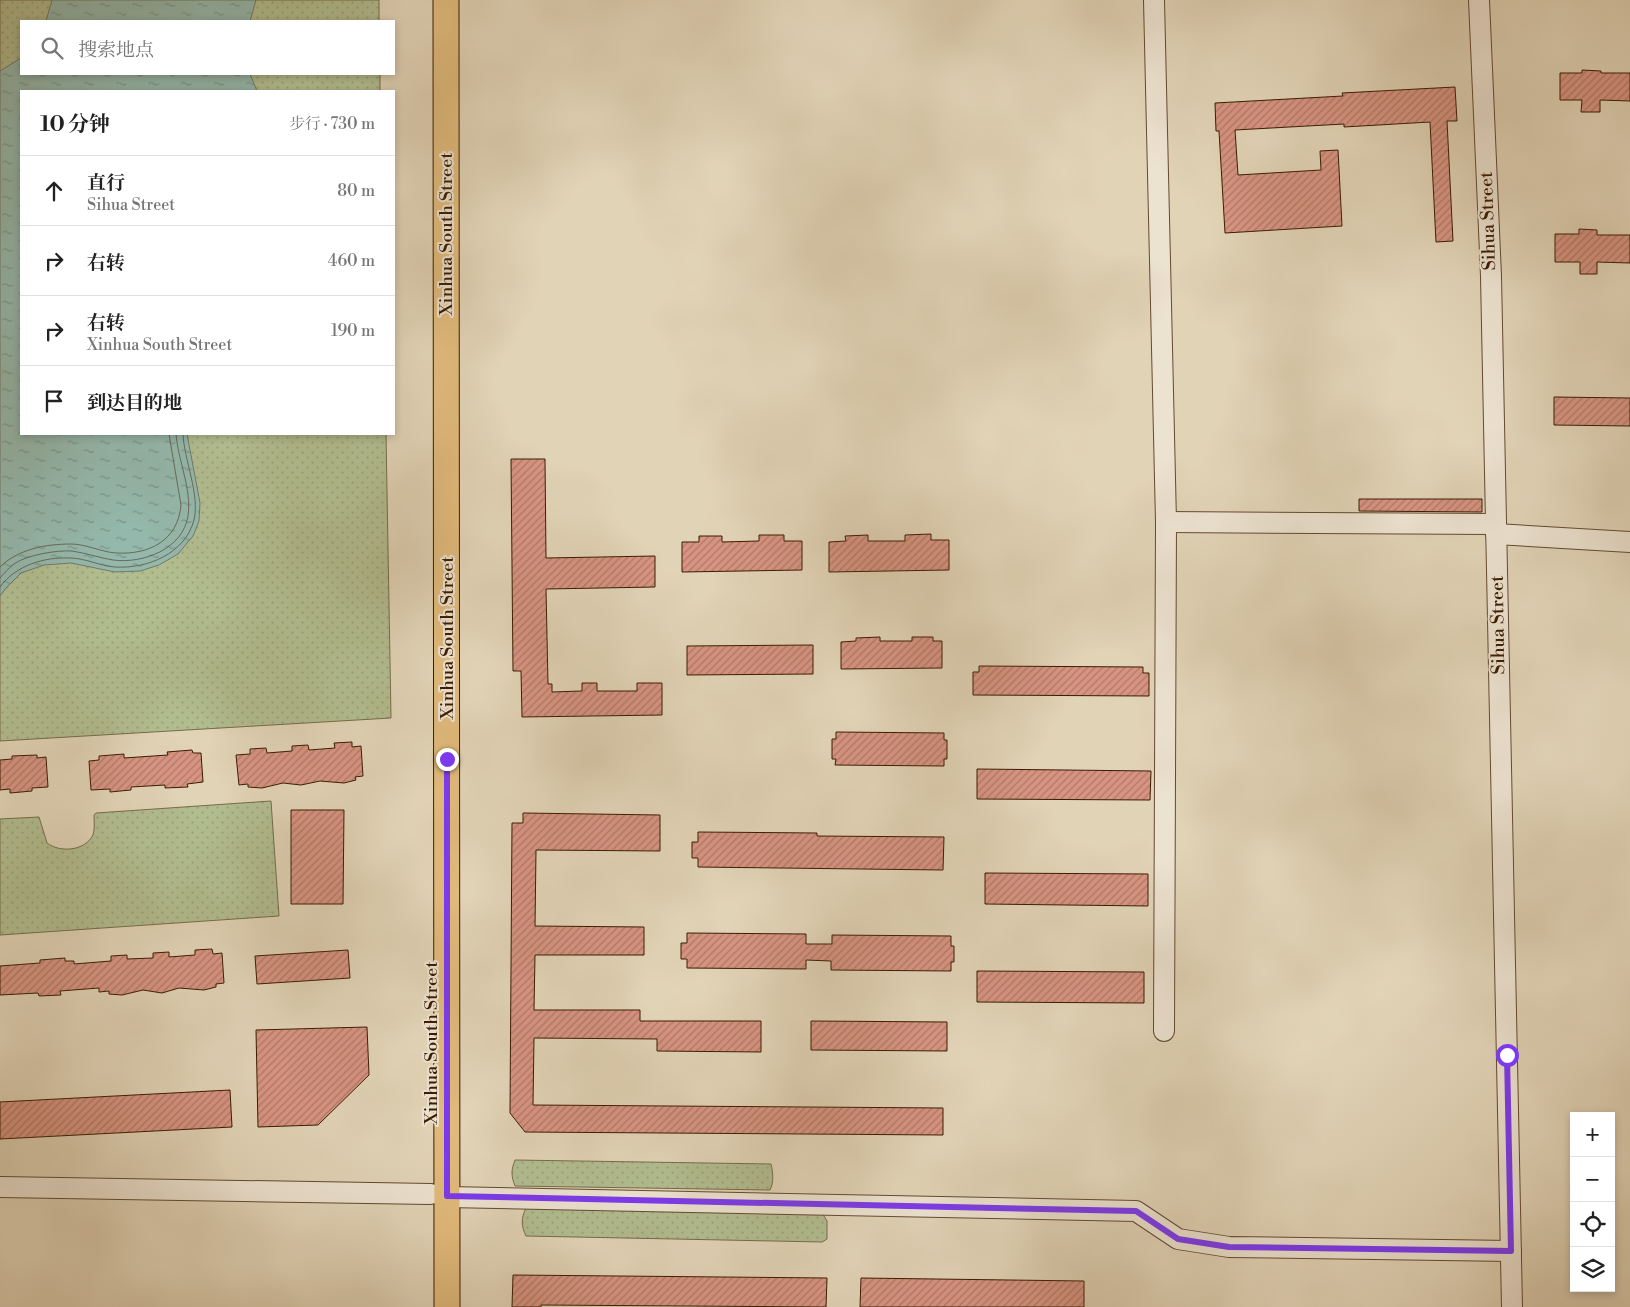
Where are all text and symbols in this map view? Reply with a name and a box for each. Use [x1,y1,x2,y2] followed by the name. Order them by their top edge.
[20,20,395,75] search box
[38,34,66,62] icon: search
[78,38,154,62] text: 搜索地点
[40,112,110,138] text: 10 分钟
[289,114,375,134] text: 步行 · 730 m
[435,152,458,317] street label: Xinhua South Street
[87,171,125,195] text: 直行
[1475,171,1501,271] street label: Sihua Street
[40,177,68,205] icon: ahead
[337,181,375,201] text: 80 m
[87,195,175,215] text: Sihua Street
[40,247,68,275] icon: right
[87,251,125,275] text: 右转
[328,251,375,271] text: 460 m
[87,311,125,335] text: 右转
[40,317,68,345] icon: right
[331,321,375,341] text: 190 m
[87,335,232,355] text: Xinhua South Street
[40,387,68,415] icon: arrive
[87,391,182,415] text: 到达目的地
[436,556,459,721] street label: Xinhua South Street
[1486,575,1510,675] street label: Sihua Street
[436,748,459,771] route end
[420,961,443,1126] street label: Xinhua South Street
[1496,1044,1519,1067] route start
[1570,1112,1615,1292] map controls
[1570,1112,1615,1157] button: +
[1570,1157,1615,1202] button: −
[1570,1202,1615,1247] button: locate
[1570,1247,1615,1292] button: layers

